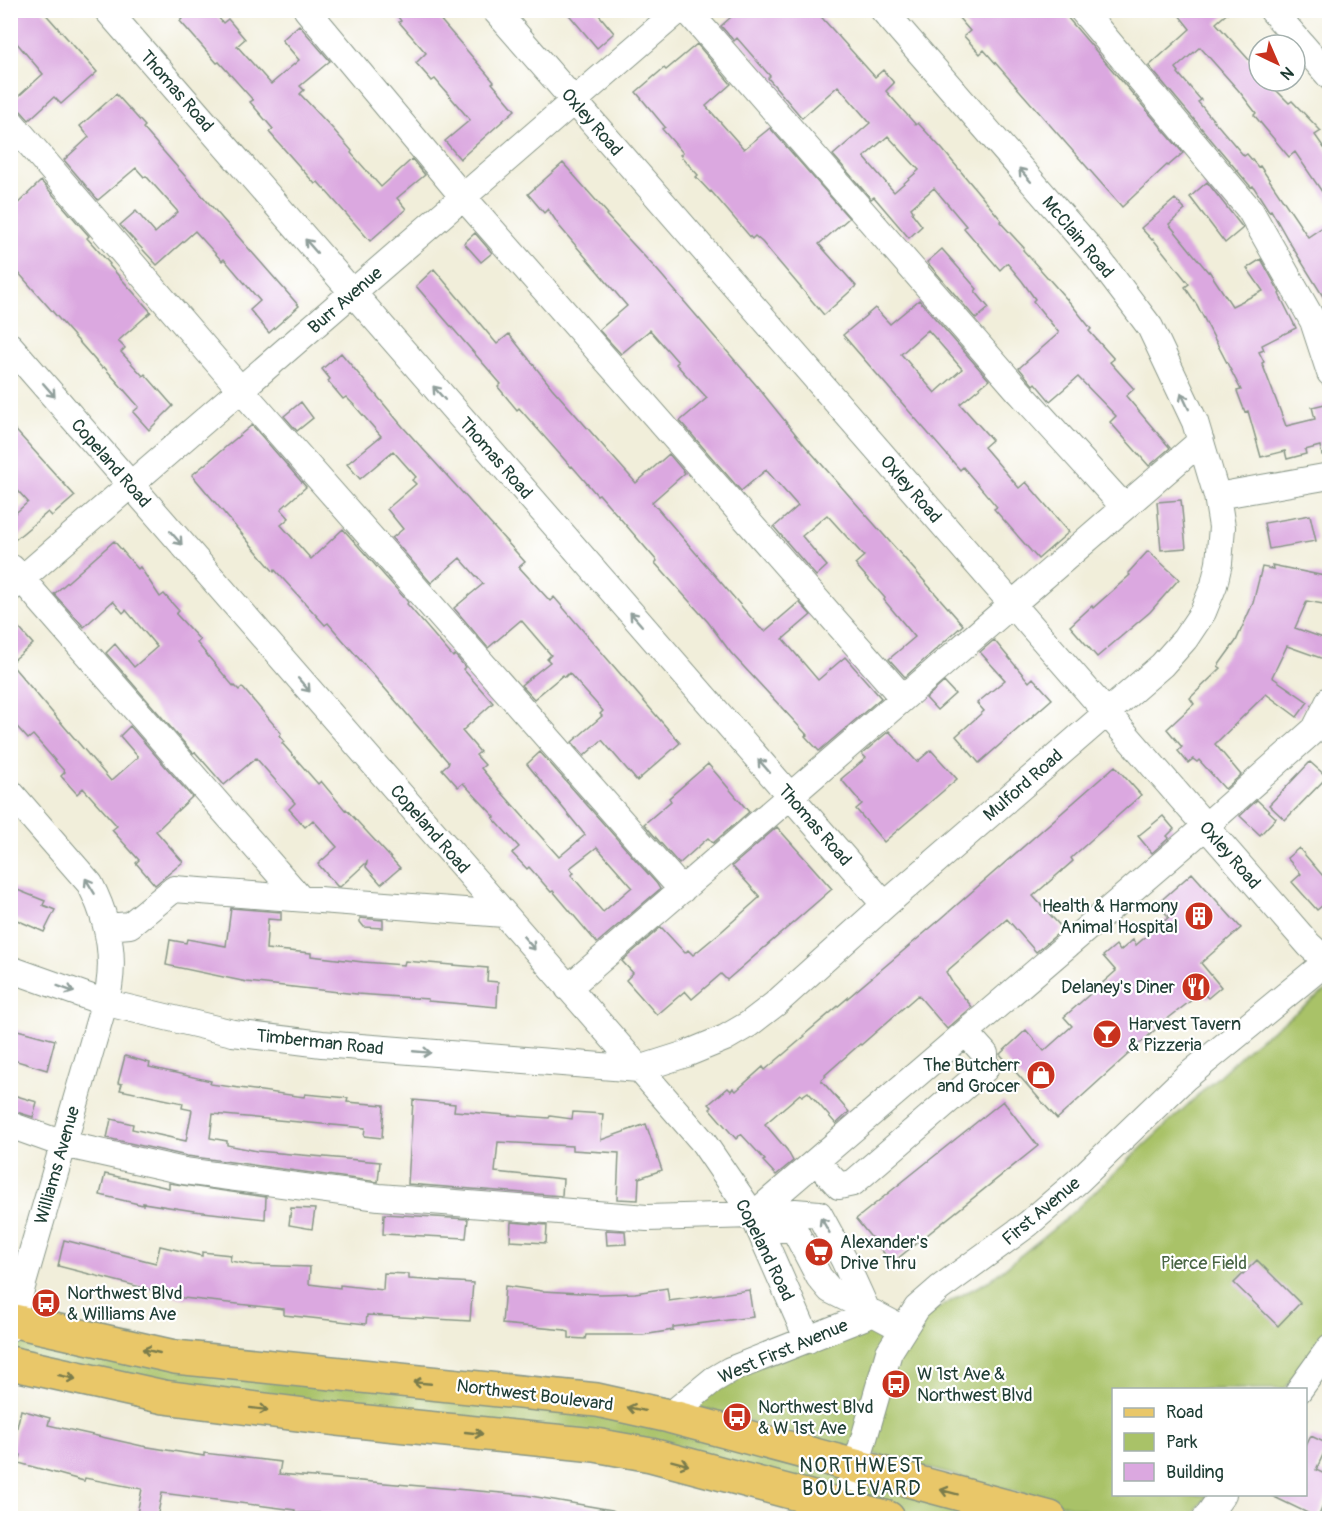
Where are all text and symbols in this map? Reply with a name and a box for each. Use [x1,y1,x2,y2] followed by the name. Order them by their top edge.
[1247,33,1307,93] north arrow
[135,46,218,137] street label: Thomas Road
[1276,62,1298,84] text: N
[556,84,627,161] street label: Oxley Road
[1019,167,1032,183] one-way arrow
[1037,192,1119,283] street label: McClain Road
[304,239,318,254] one-way arrow
[303,262,387,339] street label: Burr Avenue
[42,382,56,397] one-way arrow
[432,386,446,401] one-way arrow
[1179,393,1191,411] one-way arrow
[454,413,537,504] street label: Thomas Road
[66,414,156,513] street label: Copeland Road
[875,451,946,528] street label: Oxley Road
[169,530,183,545] one-way arrow
[629,612,643,627] one-way arrow
[297,677,311,692] one-way arrow
[979,744,1068,826] street label: Mulford Road
[757,759,771,774] one-way arrow
[385,780,475,879] street label: Copeland Road
[773,780,856,871] street label: Thomas Road
[1194,817,1265,894] street label: Oxley Road
[83,878,95,895] one-way arrow
[1042,895,1178,939] place label: Health & Harmony Animal Hospital
[1183,900,1215,932] building icon: Health & Harmony Animal Hospital
[522,935,536,950] one-way arrow
[1180,971,1212,1003] restaurant icon: Delaney's Diner
[1061,976,1176,999] place label: Delaney's Diner
[56,984,74,995] one-way arrow
[1128,1013,1241,1057] place label: Harvest Tavern & Pizzeria
[1091,1018,1123,1050] bar icon: Harvest Tavern & Pizzeria
[255,1024,385,1061] street label: Timberman Road
[411,1047,431,1058] one-way arrow
[923,1054,1021,1098] place label: The Butcherr and Grocer
[1025,1059,1057,1091] shop icon: The Butcherr and Grocer
[30,1103,85,1227] street label: Williams Avenue
[998,1172,1085,1251] street label: First Avenue
[730,1195,799,1305] street label: Copeland Road
[819,1217,831,1234] one-way arrow
[840,1231,928,1275] place label: Alexander's Drive Thru
[803,1236,835,1268] supermarket icon: Alexander's Drive Thru
[1161,1252,1247,1275] park label: Pierce Field
[67,1282,183,1326] place label: Northwest Blvd & Williams Ave
[30,1287,62,1319] bus stop icon: Northwest Blvd & Williams Ave
[715,1314,852,1389] street label: West First Avenue
[142,1345,161,1356] one-way arrow
[917,1363,1033,1407] place label: W 1st Ave & Northwest Blvd
[880,1368,912,1400] bus stop icon: W 1st Ave & Northwest Blvd
[58,1371,77,1383] one-way arrow
[455,1374,615,1417] street label: Northwest Boulevard
[412,1377,432,1388] one-way arrow
[1112,1388,1307,1496] legend
[758,1396,874,1440] place label: Northwest Blvd & W 1st Ave
[721,1401,753,1433] bus stop icon: Northwest Blvd & W 1st Ave
[1166,1401,1203,1424] text: Road
[627,1403,646,1414] one-way arrow
[249,1404,269,1415] one-way arrow
[464,1428,484,1439] one-way arrow
[1166,1431,1198,1454] text: Park
[799,1453,925,1501] district label: NORTHWEST BOULEVARD
[670,1457,689,1469] one-way arrow
[1166,1461,1224,1484] text: Building
[939,1486,958,1498] one-way arrow

